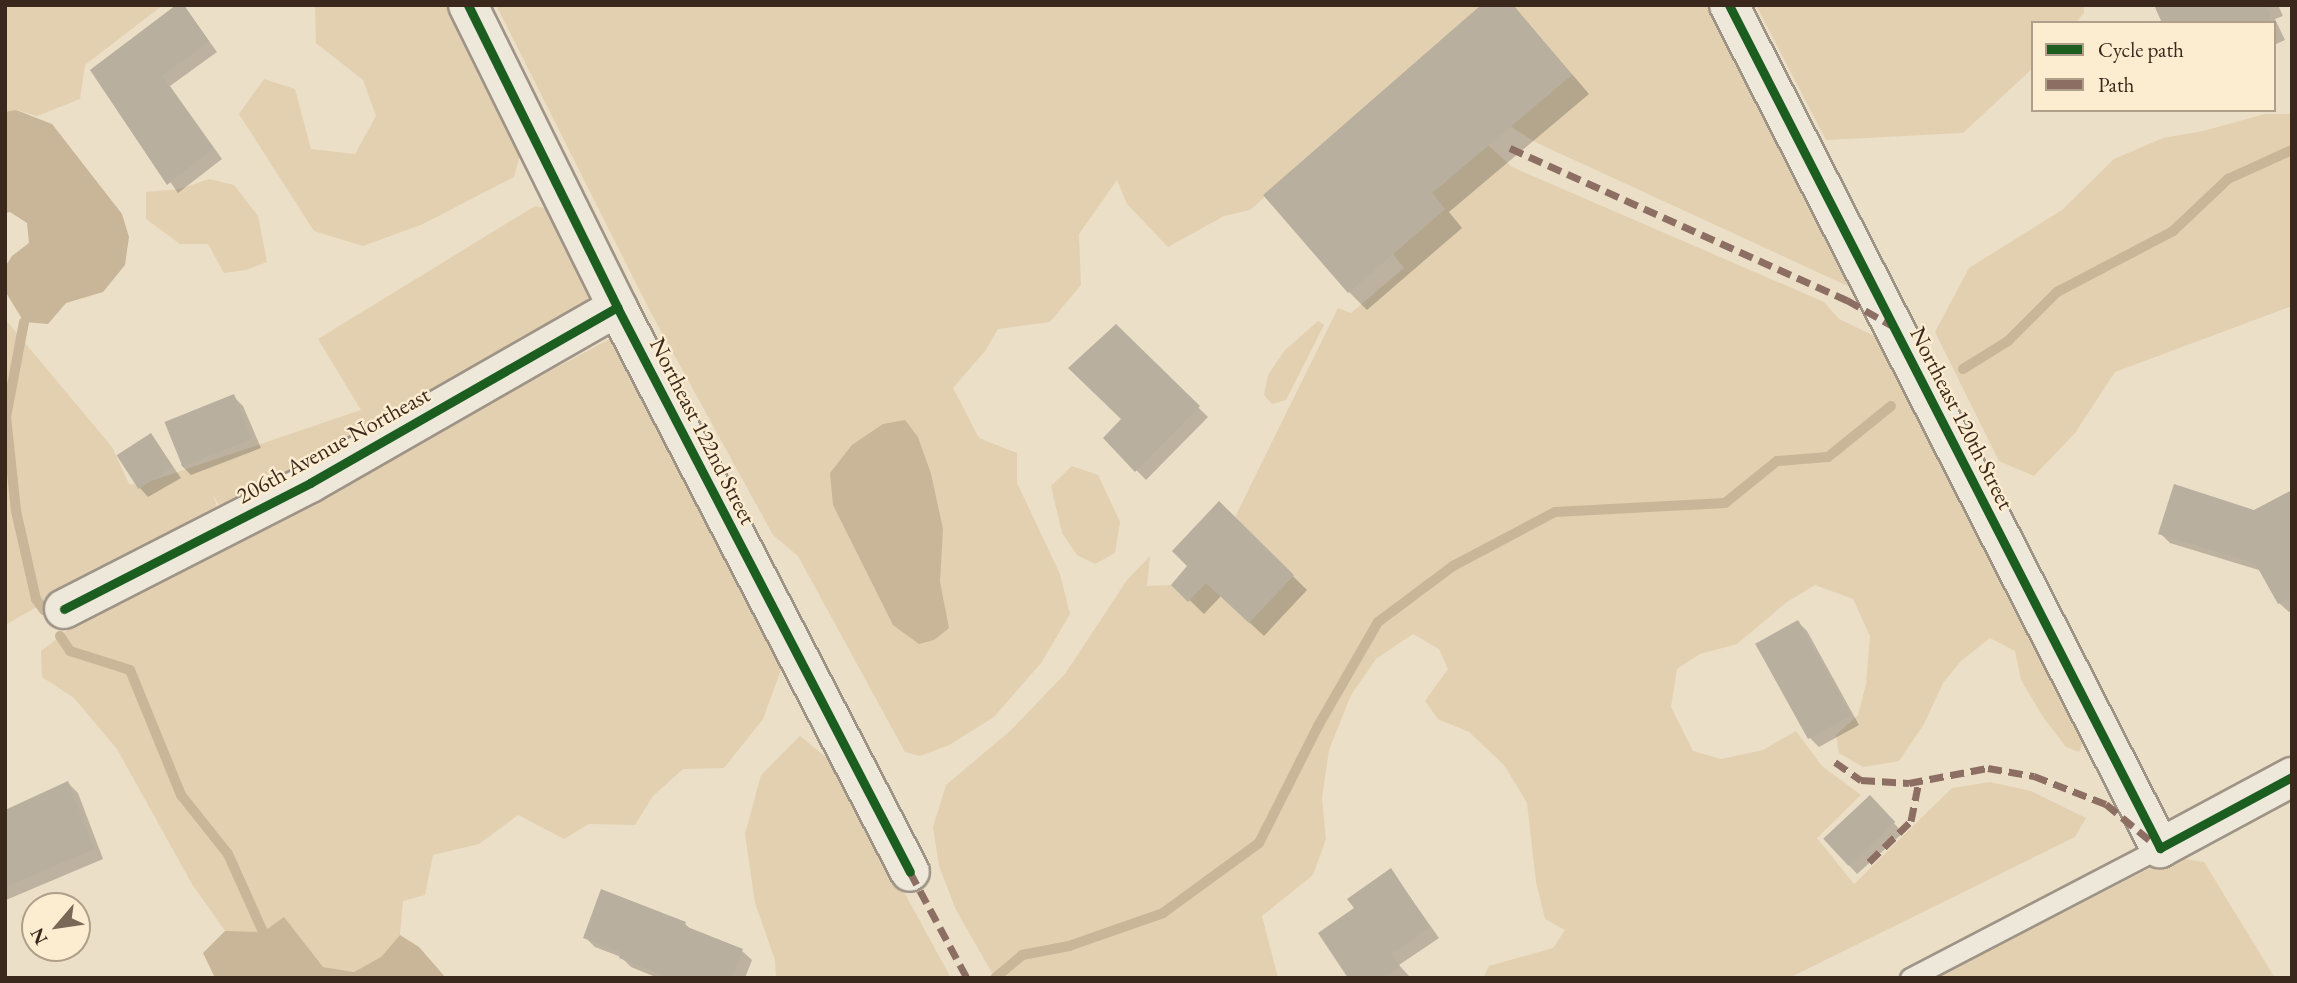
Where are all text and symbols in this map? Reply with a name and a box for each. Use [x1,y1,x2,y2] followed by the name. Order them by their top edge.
[2031,21,2276,112] legend
[2098,36,2184,63] text: Cycle path
[2098,71,2134,98] text: Path
[1904,322,2020,514] street label: Northeast 120th Street
[644,333,762,529] street label: Northeast 122nd Street
[232,380,434,510] street label: 206th Avenue Northeast
[21,892,91,962] north arrow
[24,924,54,949] text: N

